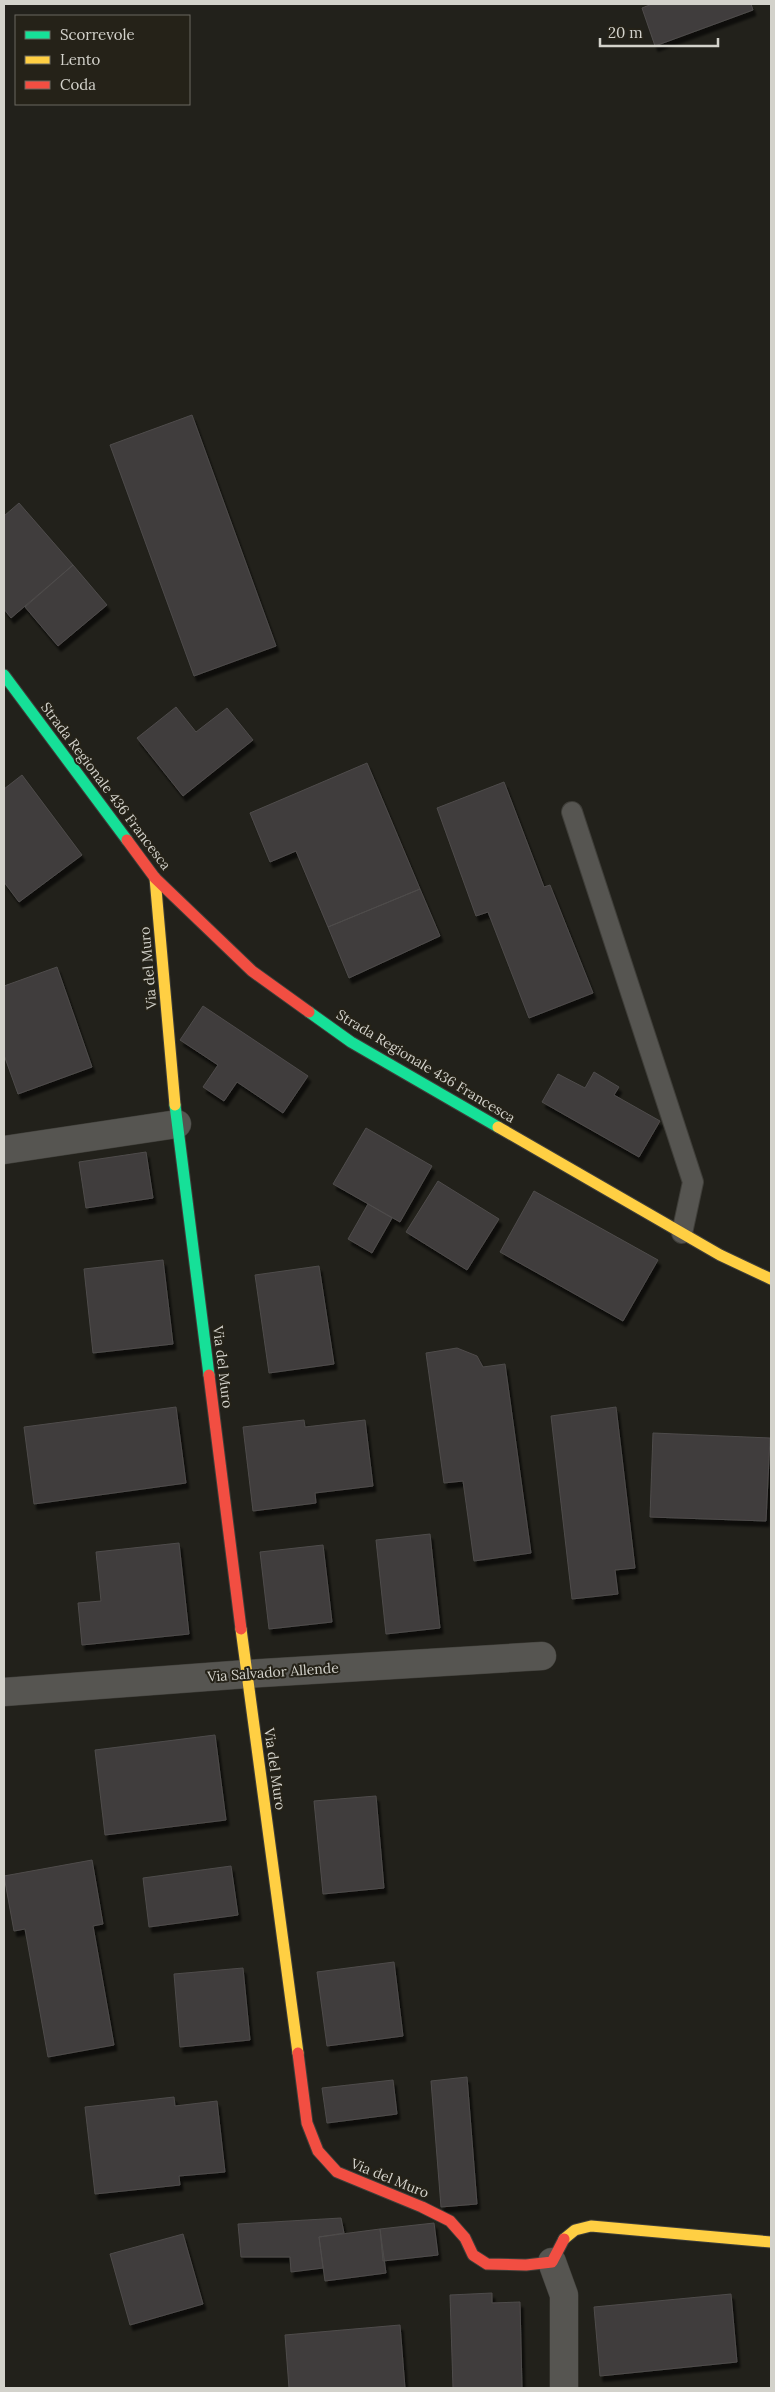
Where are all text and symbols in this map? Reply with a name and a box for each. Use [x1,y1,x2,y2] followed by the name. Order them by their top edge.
[15,15,190,105] legend
[600,15,718,47] scale bar
[608,23,643,42] text: 20 m
[60,25,135,44] text: Scorrevole
[60,50,101,69] text: Lento
[60,75,96,94] text: Coda
[37,699,175,873] street label: Strada Regionale 436 Francesca
[135,926,161,1011] street label: Via del Muro
[333,1005,519,1127] street label: Strada Regionale 436 Francesca
[209,1324,237,1409] street label: Via del Muro
[206,1658,340,1686] street label: Via Salvador Allende
[260,1726,290,1811] street label: Via del Muro
[347,2154,432,2202] street label: Via del Muro

